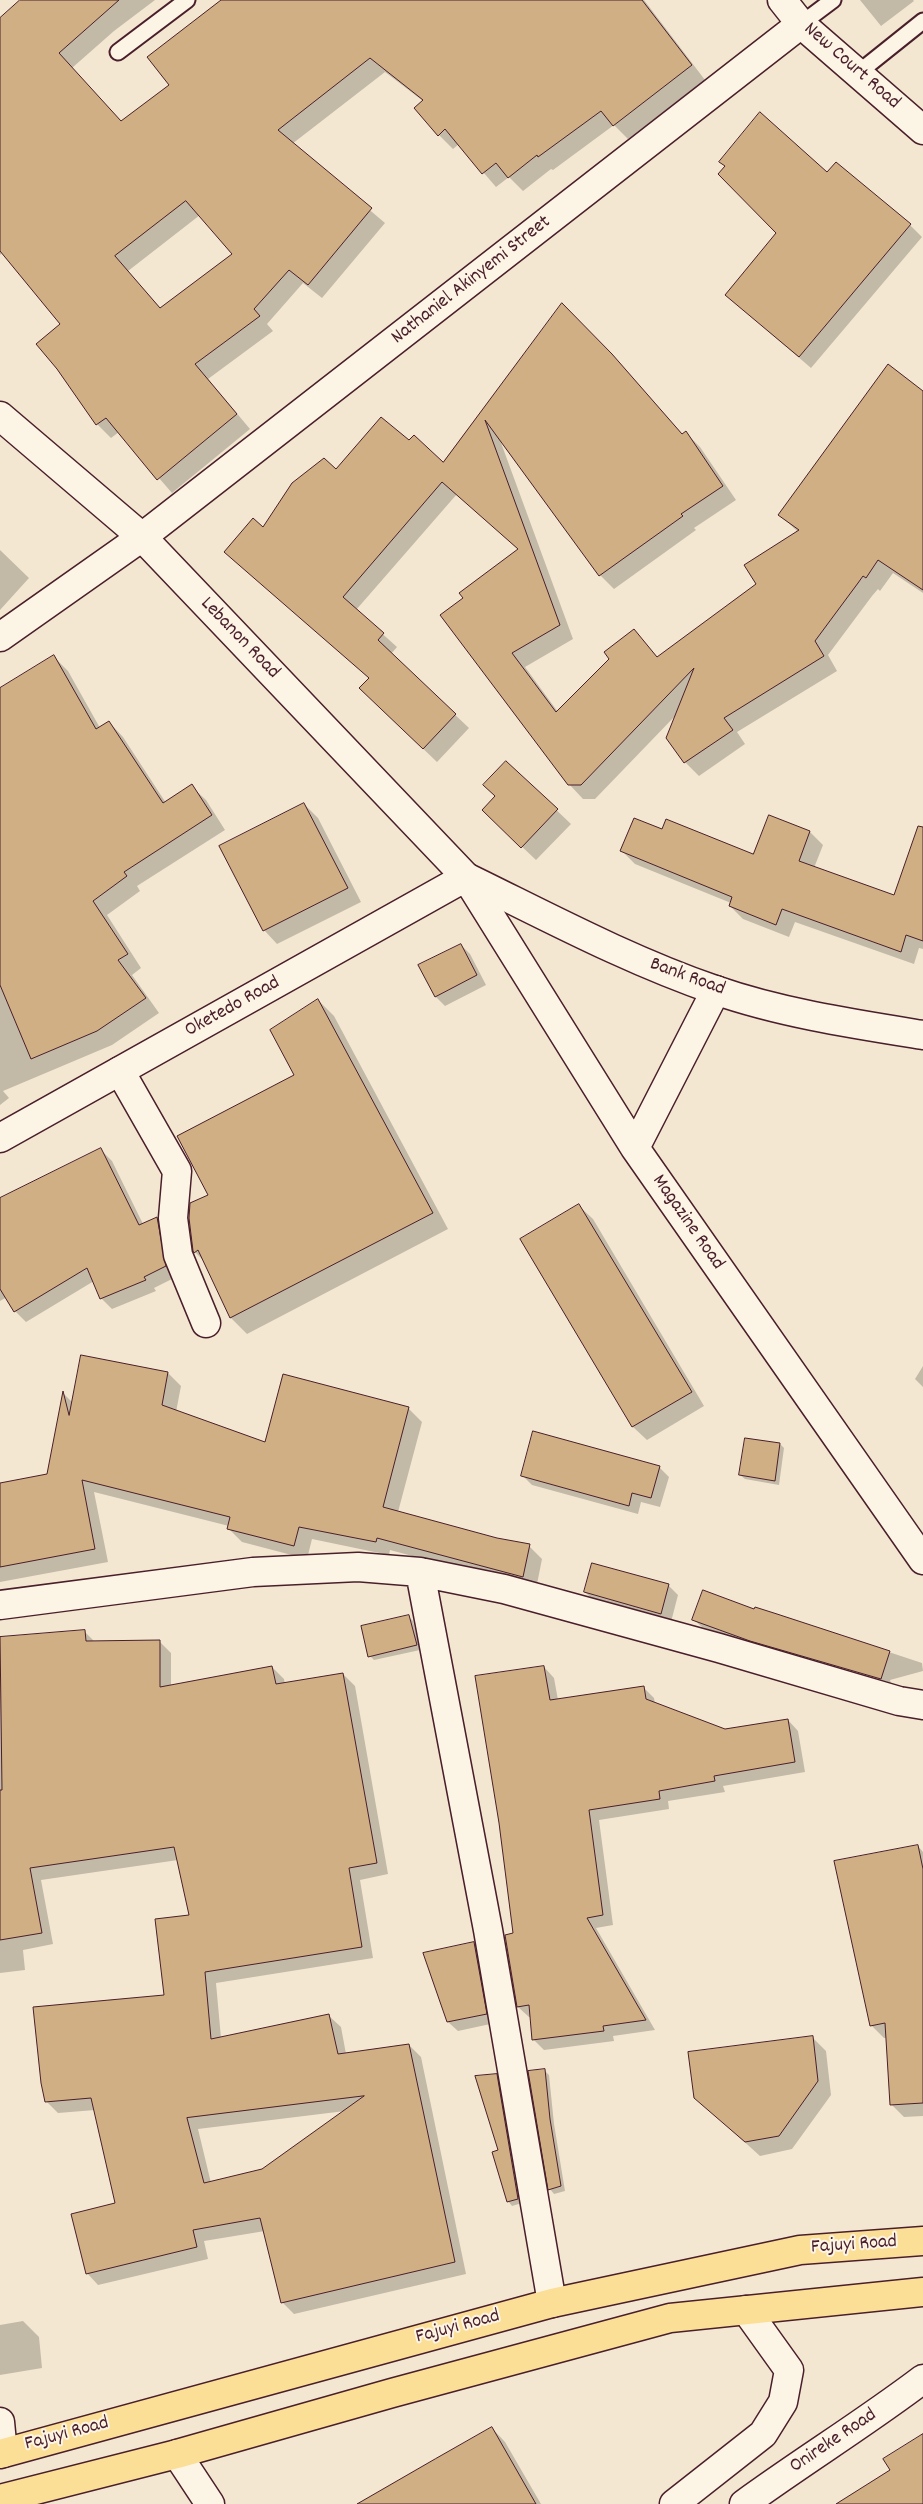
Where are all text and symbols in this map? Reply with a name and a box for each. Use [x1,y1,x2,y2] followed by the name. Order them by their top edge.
[798,18,904,116] street label: New Court Road
[387,211,557,351] street label: Nathaniel Akinyemi Street
[194,593,284,685] street label: Lebanon Road
[646,953,728,1003] street label: Bank Road
[181,972,285,1044] street label: Oketedo Road
[645,1171,729,1275] street label: Magazine Road
[810,2231,898,2261] street label: Fajuyi Road
[413,2305,503,2351] street label: Fajuyi Road
[786,2404,882,2480] street label: Onireke Road
[22,2412,112,2458] street label: Fajuyi Road

